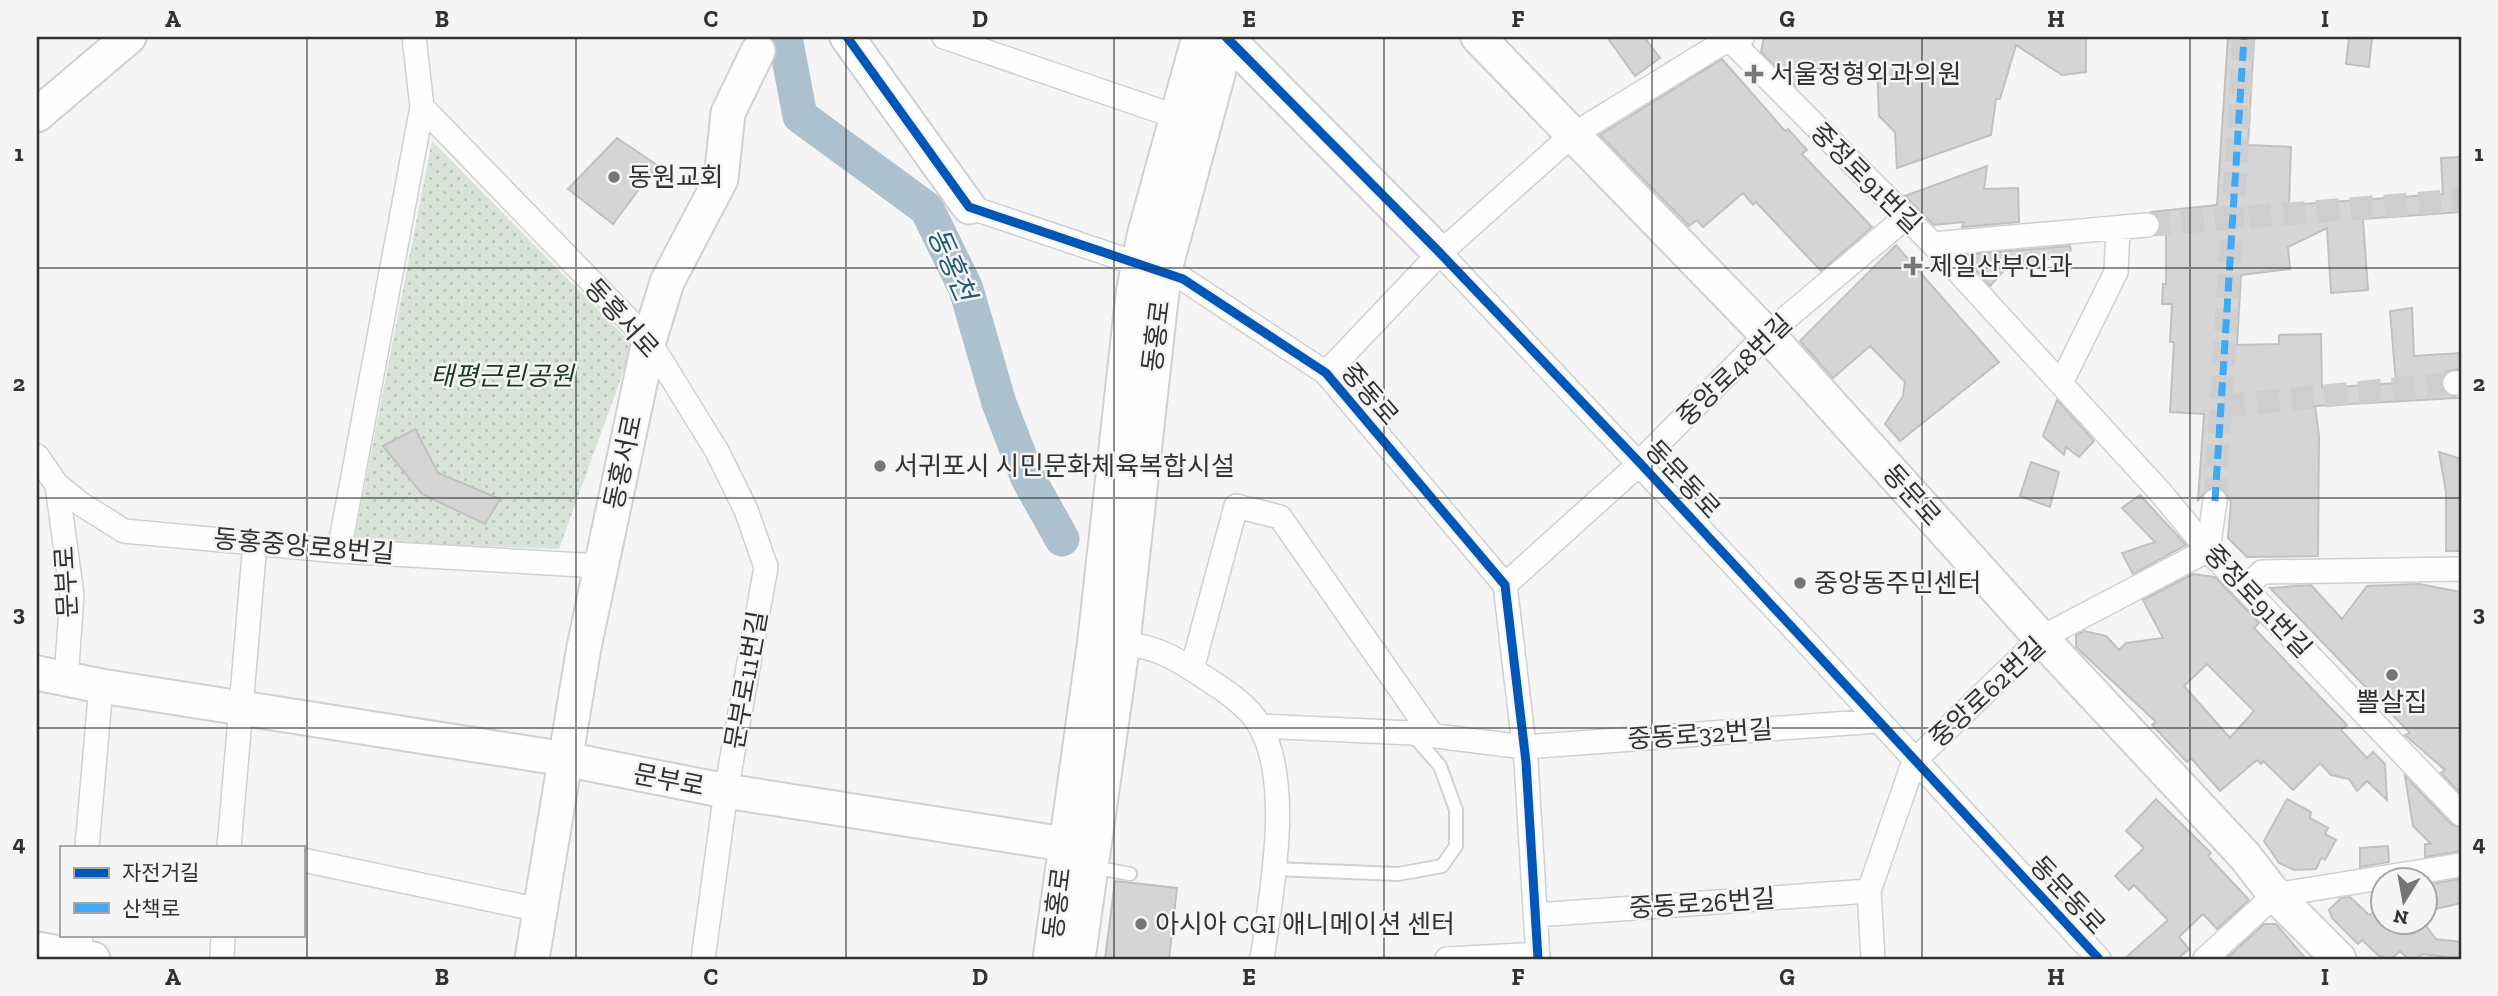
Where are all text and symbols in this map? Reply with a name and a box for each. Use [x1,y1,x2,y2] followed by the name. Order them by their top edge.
[165,5,181,33] text: A
[435,5,449,33] text: B
[704,5,718,33] text: C
[972,5,988,33] text: D
[1242,5,1256,33] text: E
[1511,5,1525,33] text: F
[1779,5,1795,33] text: G
[2047,5,2065,33] text: H
[2321,5,2329,33] text: I
[1770,58,1961,90] place label: 서울정형외과의원
[1744,64,1764,84] marker: 서울정형외과의원
[1804,116,1928,240] street label: 중정로91번길
[14,139,24,167] text: 1
[2474,139,2484,167] text: 1
[628,161,724,193] place label: 동원교회
[606,169,622,185] marker: 동원교회
[921,222,984,309] water label: 동홍천
[1929,250,2073,282] place label: 제일산부인과
[1903,256,1923,276] marker: 제일산부인과
[578,272,666,364] street label: 동흥서로
[1136,298,1176,374] street label: 동홍로
[1670,307,1798,433] street label: 중앙로48번길
[1334,356,1406,432] street label: 중동로
[430,360,576,392] park label: 태평근린공원
[13,369,25,397] text: 2
[2473,369,2485,397] text: 2
[597,412,649,512] street label: 동홍서로
[1639,433,1727,525] street label: 동문동로
[894,450,1235,482] place label: 서귀포시 시민문화체육복합시설
[872,458,888,474] marker: 서귀포시 시민문화체육복합시설
[1876,458,1948,532] street label: 동문로
[212,522,396,570] street label: 동홍중앙로8번길
[2197,538,2319,664] street label: 중정로91번길
[48,545,84,619] street label: 문부로
[1814,567,1981,599] place label: 중앙동주민센터
[1792,575,1808,591] marker: 중앙동주민센터
[13,599,25,627] text: 3
[2473,599,2485,627] text: 3
[718,608,774,752] street label: 문부로11번길
[1922,630,2052,754] street label: 중앙로62번길
[2384,667,2400,683] marker: 뽈살집
[2356,686,2428,718] place label: 뽈살집
[1626,713,1774,755] street label: 중동로32번길
[631,757,707,803] street label: 문부로
[12,829,26,857] text: 4
[2472,829,2486,857] text: 4
[60,846,304,936] legend
[2024,849,2112,941] street label: 동문동로
[122,860,199,885] text: 자전거길
[1037,865,1077,941] street label: 동홍로
[2368,866,2438,936] north arrow
[1628,882,1776,924] street label: 중동로26번길
[122,896,180,921] text: 산책로
[2392,905,2410,930] text: N
[1155,908,1455,940] place label: 아시아 CGI 애니메이션 센터
[1133,916,1149,932] marker: 아시아 CGI 애니메이션 센터
[165,963,181,991] text: A
[435,963,449,991] text: B
[704,963,718,991] text: C
[972,963,988,991] text: D
[1242,963,1256,991] text: E
[1511,963,1525,991] text: F
[1779,963,1795,991] text: G
[2047,963,2065,991] text: H
[2321,963,2329,991] text: I

